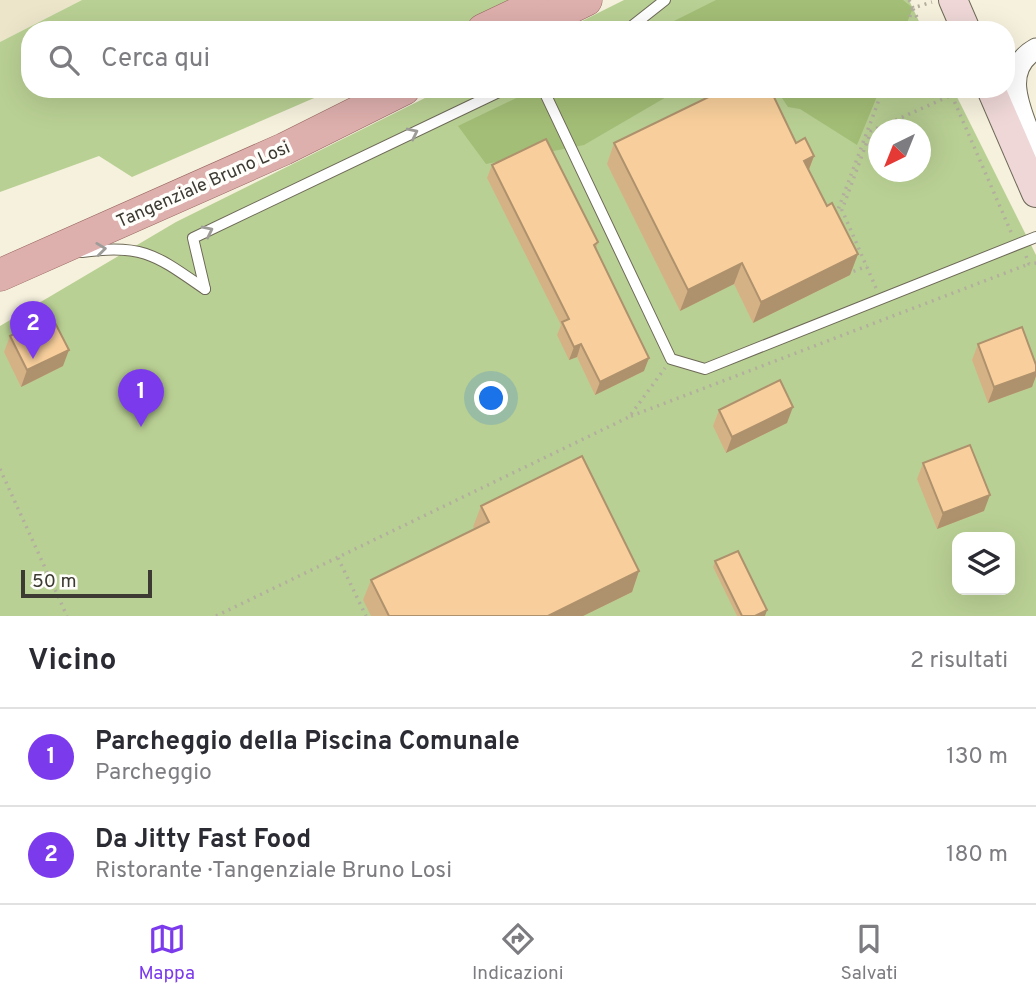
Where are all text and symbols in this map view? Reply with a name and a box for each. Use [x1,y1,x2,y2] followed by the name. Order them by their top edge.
[21,21,1015,98] search box
[45,41,83,79] icon: search
[101,43,210,76] text: Cerca qui
[868,119,931,182] north arrow
[406,127,419,141] one-way arrow
[113,137,294,234] street label: Tangenziale Bruno Losi
[201,226,213,240] one-way arrow
[95,242,107,257] one-way arrow
[10,301,56,359] pin: 2
[118,369,164,427] pin: 1
[474,381,508,415] your location
[952,532,1015,595] map controls
[952,532,1015,595] button: layers
[21,567,152,599] scale bar
[32,570,77,594] text: 50 m
[28,643,117,680] text: Vicino
[910,647,1008,676] text: 2 risultati
[95,726,520,759] text: Parcheggio della Piscina Comunale
[46,743,56,772] text: 1
[946,743,1008,772] text: 130 m
[95,759,212,788] text: Parcheggio
[95,824,311,857] text: Da Jitty Fast Food
[44,841,58,870] text: 2
[946,841,1008,870] text: 180 m
[95,857,452,886] text: Ristorante · Tangenziale Bruno Losi
[138,920,195,986] tab: Mappa
[472,920,564,986] tab: Indicazioni
[840,920,898,986] tab: Salvati

